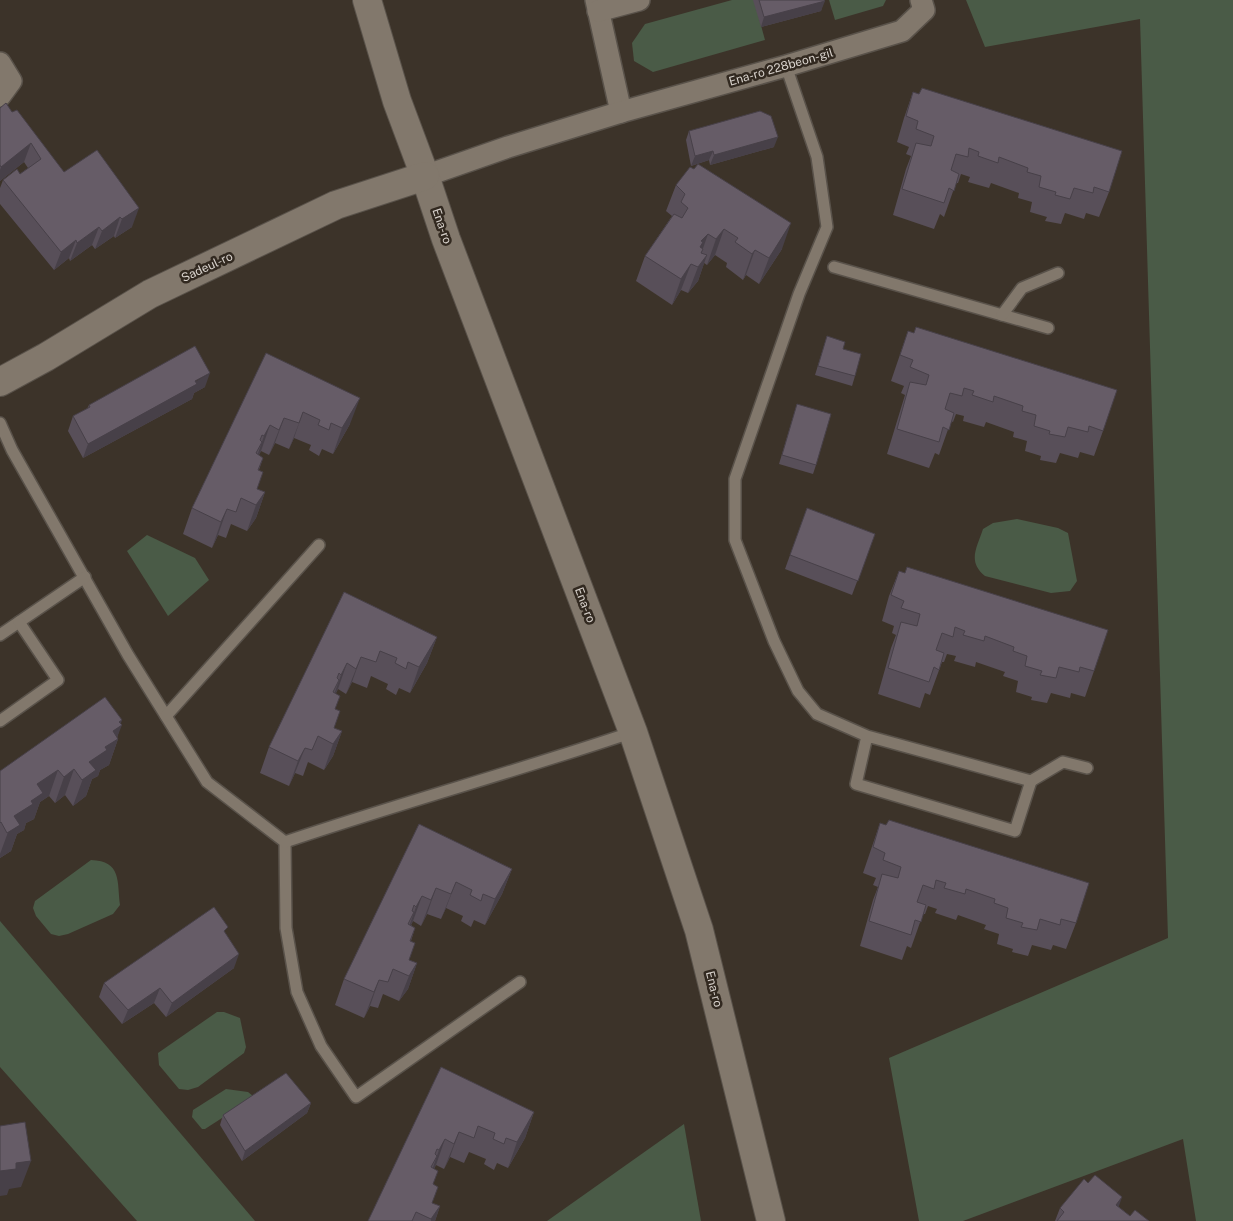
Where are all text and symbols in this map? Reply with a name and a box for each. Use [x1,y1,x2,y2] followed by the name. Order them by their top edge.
[727,45,835,89] street label: Ena-ro 228beon-gil
[429,206,455,246] street label: Ena-ro
[179,249,235,285] street label: Sadeul-ro
[572,585,598,625] street label: Ena-ro
[703,969,725,1009] street label: Ena-ro

